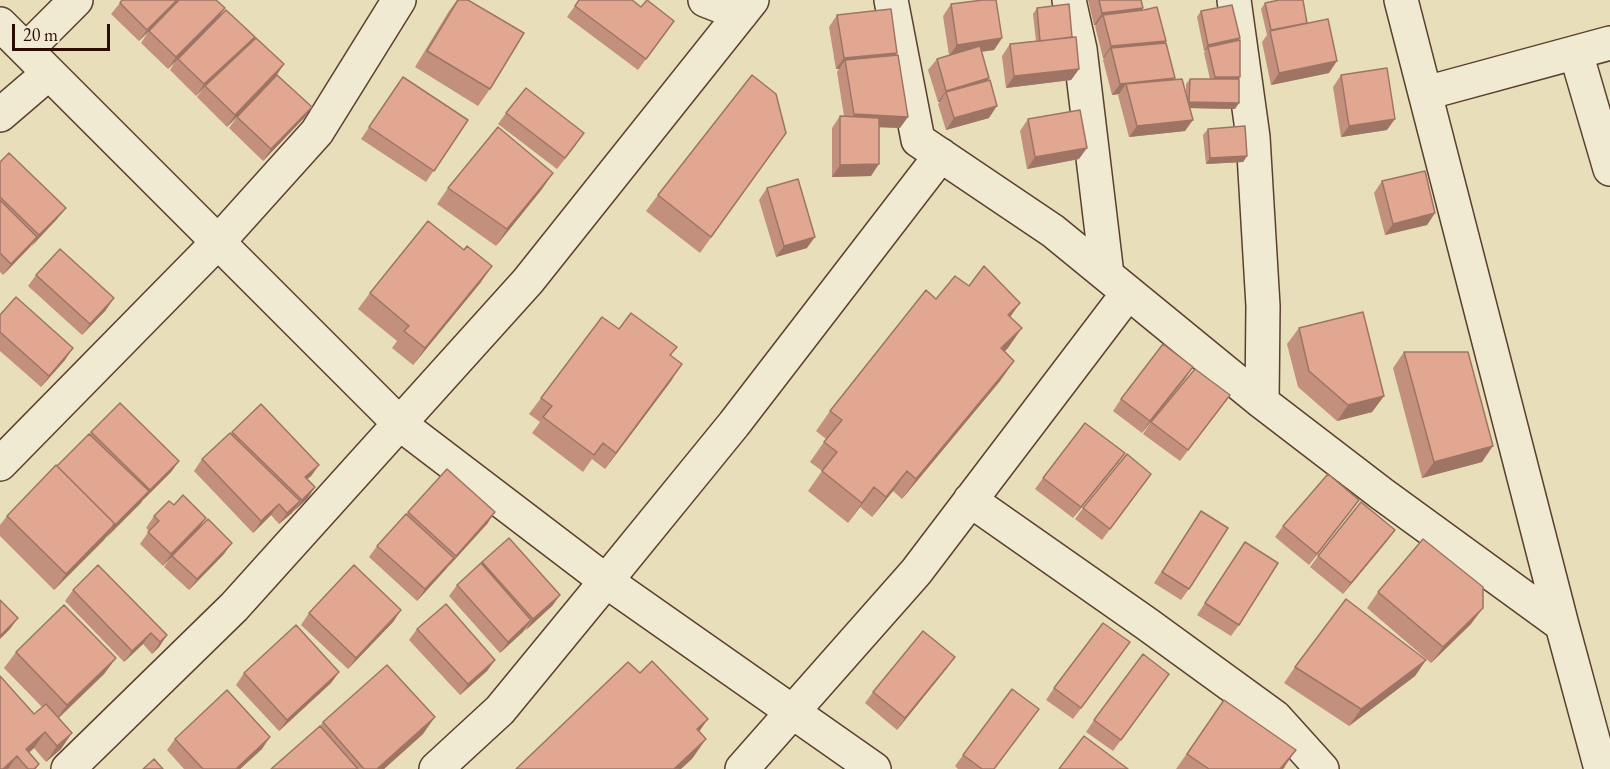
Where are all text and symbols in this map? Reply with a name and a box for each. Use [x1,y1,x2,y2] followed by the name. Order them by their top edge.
[15,12,112,50] scale bar
[23,23,58,46] text: 20 m

